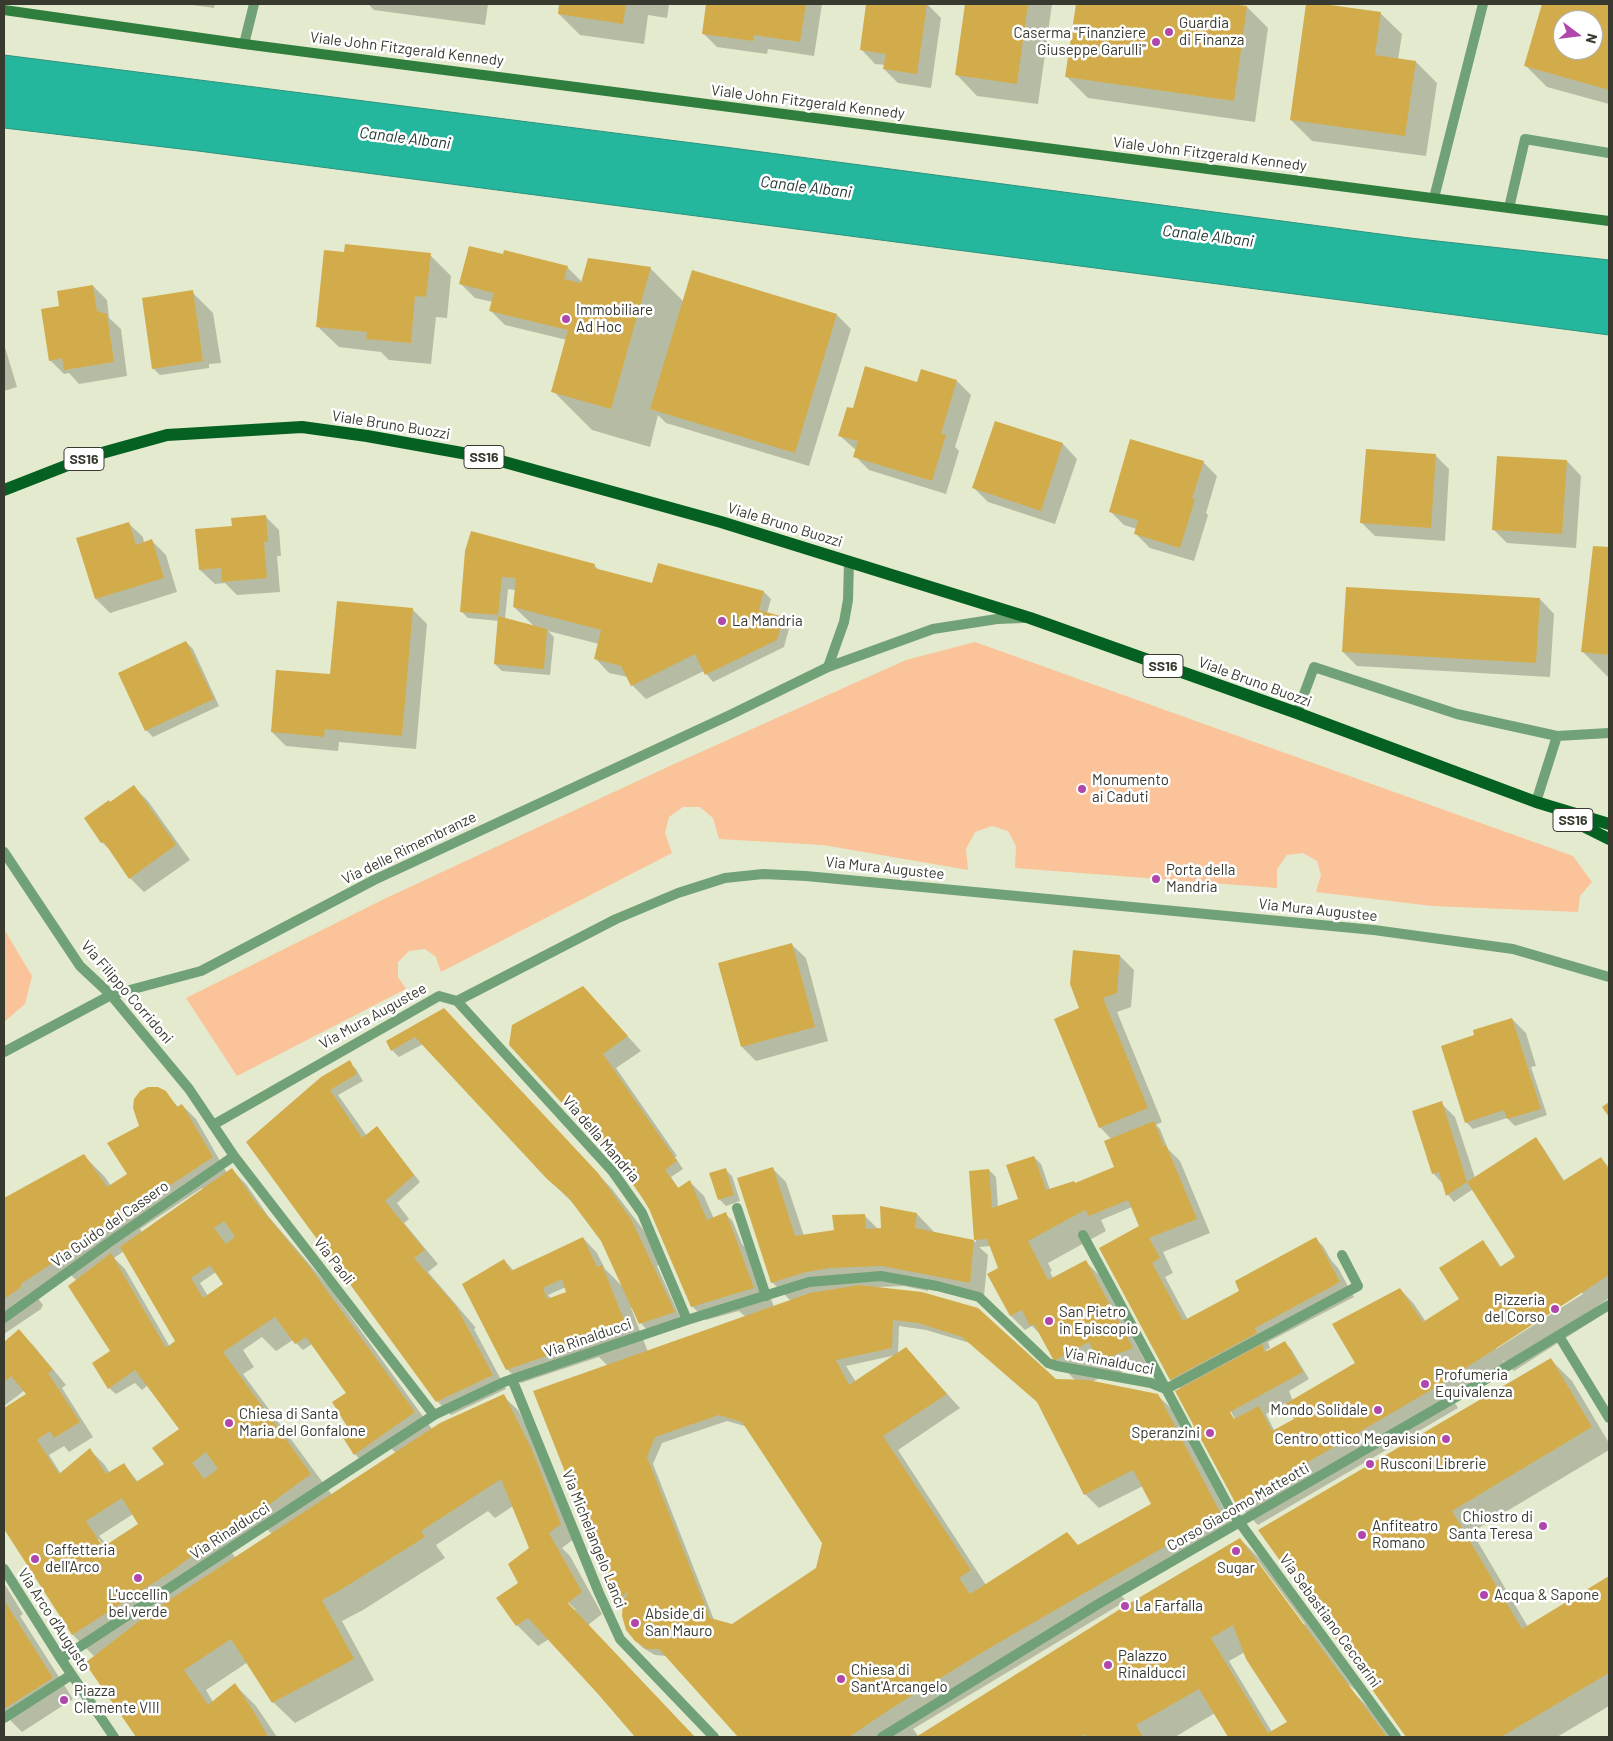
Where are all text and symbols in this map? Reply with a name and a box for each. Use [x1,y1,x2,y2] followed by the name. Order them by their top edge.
[1553,10,1603,60] north arrow
[1179,14,1245,49] place label: Guardia di Finanza
[1014,24,1146,59] place label: Caserma "Finanziere Giuseppe Garulli"
[1163,26,1175,38] marker: Guardia di Finanza
[309,28,505,70] street label: Viale John Fitzgerald Kennedy
[1583,32,1601,45] text: N
[1150,36,1162,48] marker: Caserma "Finanziere Giuseppe Garulli"
[710,81,906,123] street label: Viale John Fitzgerald Kennedy
[358,123,452,153] water label: Canale Albani
[1112,133,1308,175] street label: Viale John Fitzgerald Kennedy
[759,172,853,202] water label: Canale Albani
[1161,221,1255,251] water label: Canale Albani
[576,301,653,336] place label: Immobiliare Ad Hoc
[560,313,572,325] marker: Immobiliare Ad Hoc
[331,407,451,443] street label: Viale Bruno Buozzi
[464,446,504,468] road number: SS16
[64,448,104,470] road number: SS16
[725,499,845,551] street label: Viale Bruno Buozzi
[732,612,803,630] place label: La Mandria
[716,615,728,627] marker: La Mandria
[1196,653,1314,711] street label: Viale Bruno Buozzi
[1143,654,1183,678] road number: SS16
[1092,771,1169,806] place label: Monumento ai Caduti
[1076,783,1088,795] marker: Monumento ai Caduti
[339,808,479,888] street label: Via delle Rimembranze
[1553,808,1593,832] road number: SS16
[824,853,946,883] street label: Via Mura Augustee
[1166,861,1235,896] place label: Porta della Mandria
[1150,873,1162,885] marker: Porta della Mandria
[1257,895,1379,925] street label: Via Mura Augustee
[77,937,177,1047] street label: Via Filippo Corridoni
[316,979,430,1053] street label: Via Mura Augustee
[559,1092,643,1186] street label: Via della Mandria
[48,1177,172,1271] street label: Via Guido del Cassero
[310,1234,358,1288] street label: Via Paoli
[1484,1291,1545,1326] place label: Pizzeria del Corso
[1059,1303,1139,1338] place label: San Pietro in Episcopio
[1549,1303,1561,1315] marker: Pizzeria del Corso
[542,1315,634,1361] street label: Via Rinalducci
[1043,1315,1055,1327] marker: San Pietro in Episcopio
[1063,1343,1155,1379] street label: Via Rinalducci
[1435,1366,1513,1401] place label: Profumeria Equivalenza
[1419,1378,1431,1390] marker: Profumeria Equivalenza
[1270,1401,1368,1419] place label: Mondo Solidale
[1372,1404,1384,1416] marker: Mondo Solidale
[239,1405,366,1440] place label: Chiesa di Santa Maria del Gonfalone
[223,1417,235,1429] marker: Chiesa di Santa Maria del Gonfalone
[1131,1424,1200,1442] place label: Speranzini
[1204,1427,1216,1439] marker: Speranzini
[1274,1430,1436,1448] place label: Centro ottico Megavision
[1440,1433,1452,1445] marker: Centro ottico Megavision
[1380,1455,1486,1473] place label: Rusconi Librerie
[1364,1458,1376,1470] marker: Rusconi Librerie
[1164,1459,1312,1555] street label: Corso Giacomo Matteotti
[558,1467,630,1611] street label: Via Michelangelo Lanci
[187,1499,273,1563] street label: Via Rinalducci
[1449,1508,1533,1543] place label: Chiostro di Santa Teresa
[1372,1517,1438,1552] place label: Anfiteatro Romano
[1537,1520,1549,1532] marker: Chiostro di Santa Teresa
[1356,1529,1368,1541] marker: Anfiteatro Romano
[45,1541,115,1576] place label: Caffetteria dell'Arco
[1230,1545,1242,1557] marker: Sugar
[1275,1551,1385,1691] street label: Via Sebastiano Ceccarini
[29,1553,41,1565] marker: Caffetteria dell'Arco
[1217,1559,1255,1577] place label: Sugar
[14,1565,94,1675] street label: Via Arco d'Augusto
[132,1572,144,1584] marker: L'uccellin bel verde
[108,1586,168,1621] place label: L'uccellin bel verde
[1494,1586,1599,1604] place label: Acqua & Sapone
[1478,1589,1490,1601] marker: Acqua & Sapone
[1135,1597,1203,1615] place label: La Farfalla
[1119,1600,1131,1612] marker: La Farfalla
[645,1605,712,1640] place label: Abside di San Mauro
[629,1617,641,1629] marker: Abside di San Mauro
[1118,1647,1186,1682] place label: Palazzo Rinalducci
[1102,1659,1114,1671] marker: Palazzo Rinalducci
[851,1661,948,1696] place label: Chiesa di Sant'Arcangelo
[835,1673,847,1685] marker: Chiesa di Sant'Arcangelo
[74,1682,160,1717] place label: Piazza Clemente VIII
[58,1694,70,1706] marker: Piazza Clemente VIII

